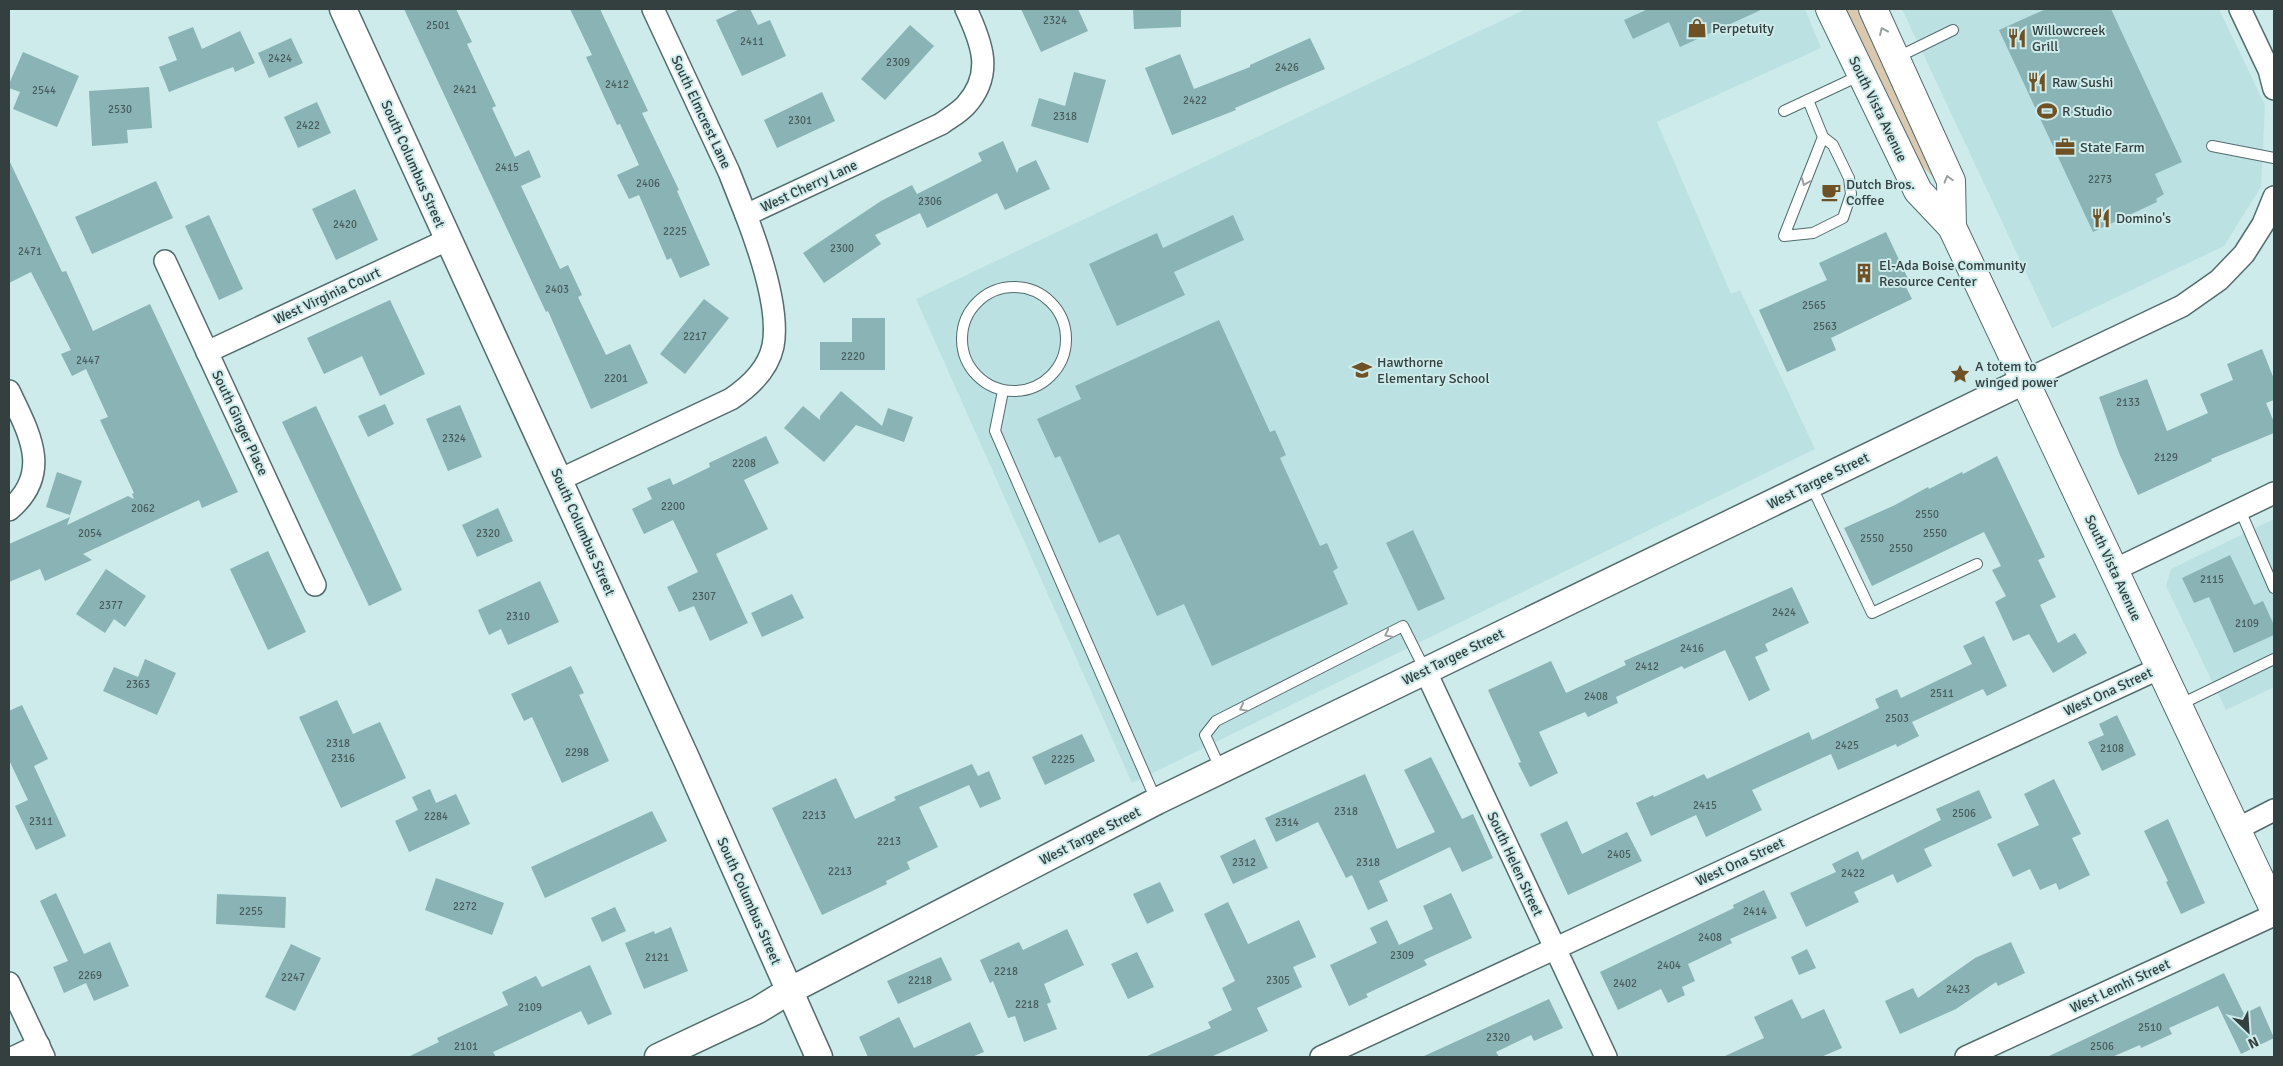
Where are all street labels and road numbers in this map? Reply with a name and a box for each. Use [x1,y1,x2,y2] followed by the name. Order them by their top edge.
[667,53,735,171] street label: South Elmcrest Lane
[1845,54,1911,164] street label: South Vista Avenue
[377,98,449,230] street label: South Columbus Street
[758,156,860,216] street label: West Cherry Lane
[271,264,383,328] street label: West Virginia Court
[208,368,272,478] street label: South Ginger Place
[1764,449,1872,513] street label: West Targee Street
[547,466,619,598] street label: South Columbus Street
[2081,512,2145,624] street label: South Vista Avenue
[1399,625,1507,689] street label: West Targee Street
[2061,664,2155,720] street label: West Ona Street
[1037,803,1144,869] street label: West Targee Street
[1483,809,1547,919] street label: South Helen Street
[1693,834,1787,890] street label: West Ona Street
[713,835,785,967] street label: South Columbus Street
[2067,955,2173,1017] street label: West Lemhi Street

